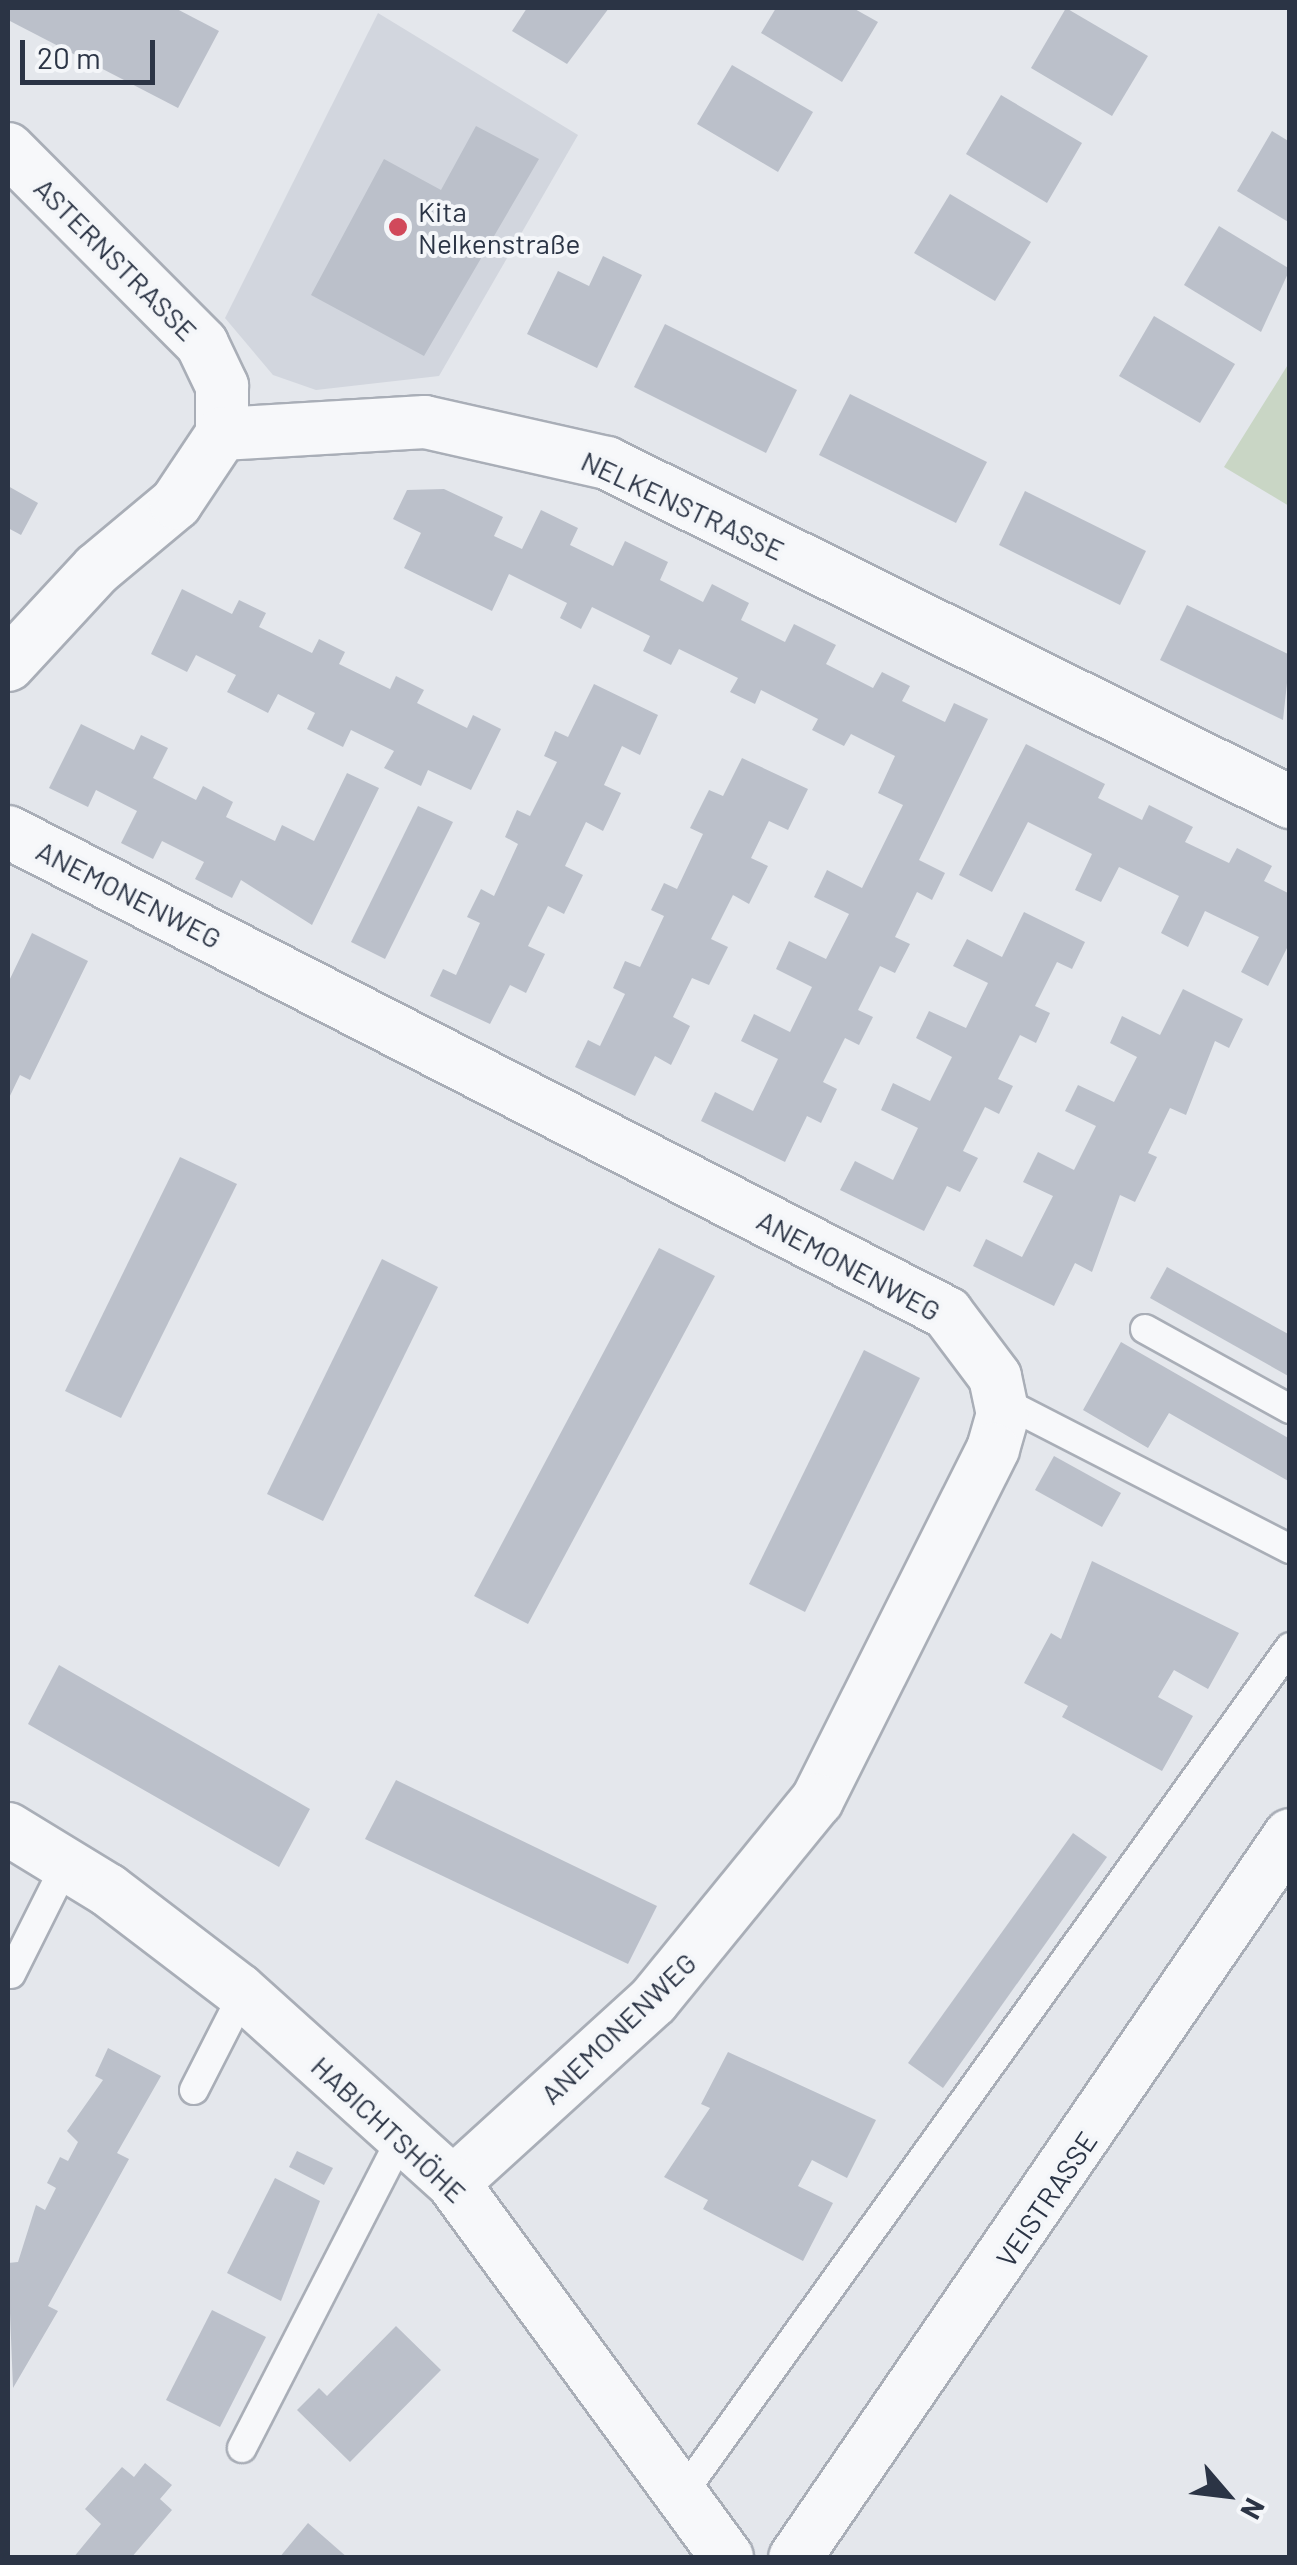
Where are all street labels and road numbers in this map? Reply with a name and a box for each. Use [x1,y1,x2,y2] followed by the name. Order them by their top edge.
[28,171,204,347] street label: ASTERNSTRASSE
[576,443,790,567] street label: NELKENSTRASSE
[31,833,227,955] street label: ANEMONENWEG
[752,1203,946,1327] street label: ANEMONENWEG
[533,1946,703,2110] street label: ANEMONENWEG
[305,2049,473,2209] street label: HABICHTSHÖHE
[989,2125,1103,2273] street label: VEISTRASSE

